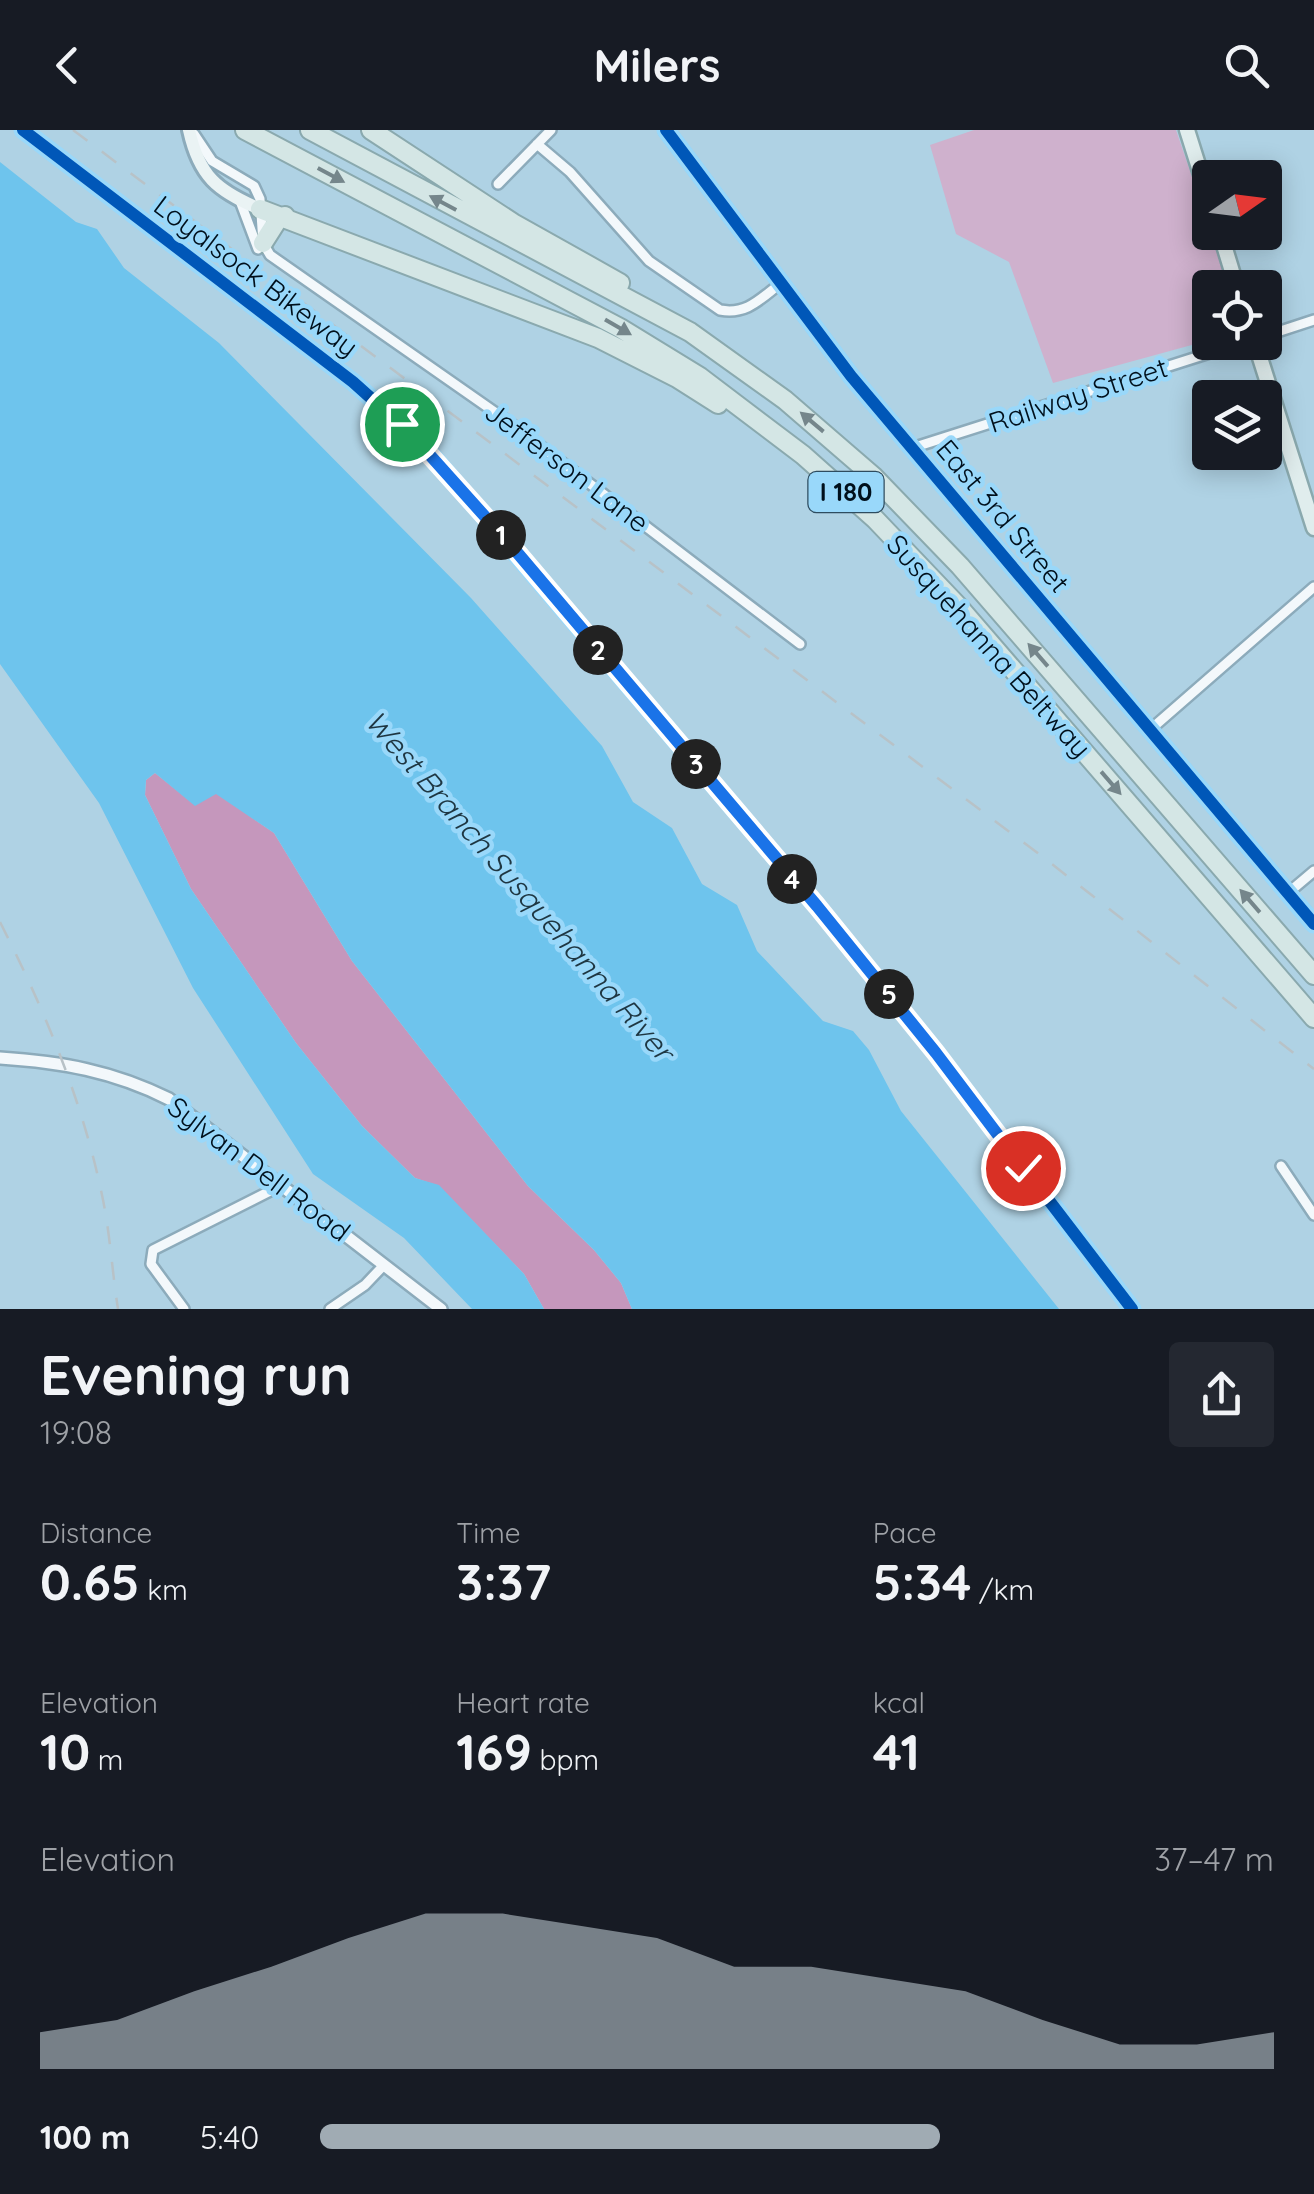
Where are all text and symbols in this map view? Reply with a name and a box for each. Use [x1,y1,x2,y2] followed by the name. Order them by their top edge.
[594,37,720,93] text: Milers
[40,38,95,93] icon: back
[1219,38,1274,93] icon: search
[1192,160,1282,250] north arrow
[1192,160,1282,470] map controls
[317,166,346,183] one-way arrow
[147,187,365,364] street label: Loyalsock Bikeway
[429,195,458,212] one-way arrow
[1192,270,1282,360] button: locate
[604,318,632,336] one-way arrow
[984,349,1172,440] street label: Railway Street
[1192,380,1282,470] button: layers
[360,382,445,467] pin
[478,394,656,540] street label: Jefferson Lane
[375,397,430,452] icon: arrive
[799,412,824,433] one-way arrow
[929,432,1078,599] street label: East 3rd Street
[808,472,884,512] road number: I 180
[476,510,526,560] pin: 1
[496,517,506,552] text: 1
[880,527,1099,765] street label: Susquehanna Beltway
[573,625,623,675] pin: 2
[590,632,606,667] text: 2
[1027,643,1049,668] one-way arrow
[357,702,685,1071] water label: West Branch Susquehanna River
[671,739,721,789] pin: 3
[688,746,704,781] text: 3
[1099,770,1121,795] one-way arrow
[767,854,817,904] pin: 4
[784,861,800,896] text: 4
[1239,889,1261,914] one-way arrow
[864,969,914,1019] pin: 5
[881,976,897,1011] text: 5
[161,1089,357,1249] street label: Sylvan Dell Road
[981,1126,1066,1211] pin
[996,1141,1051,1196] icon: check
[40,1340,352,1409] text: Evening run
[1169,1342,1274,1447] button: share
[40,1412,112,1452] text: 19:08
[40,1515,152,1550] text: Distance
[456,1515,521,1550] text: Time
[873,1515,937,1550] text: Pace
[40,1550,140,1613] text: 0.65
[456,1550,551,1613] text: 3:37
[873,1550,971,1613] text: 5:34
[140,1572,188,1607] text: km
[971,1572,1034,1607] text: /km
[40,1685,158,1720] text: Elevation
[456,1685,590,1720] text: Heart rate
[873,1685,925,1720] text: kcal
[40,1720,90,1783] text: 10
[456,1720,532,1783] text: 169
[873,1720,920,1783] text: 41
[90,1742,123,1777] text: m
[532,1742,599,1777] text: bpm
[40,1839,175,1879] text: Elevation
[1154,1839,1274,1879] text: 37–47 m
[40,2117,130,2157] text: 100 m
[200,2117,259,2157] text: 5:40

